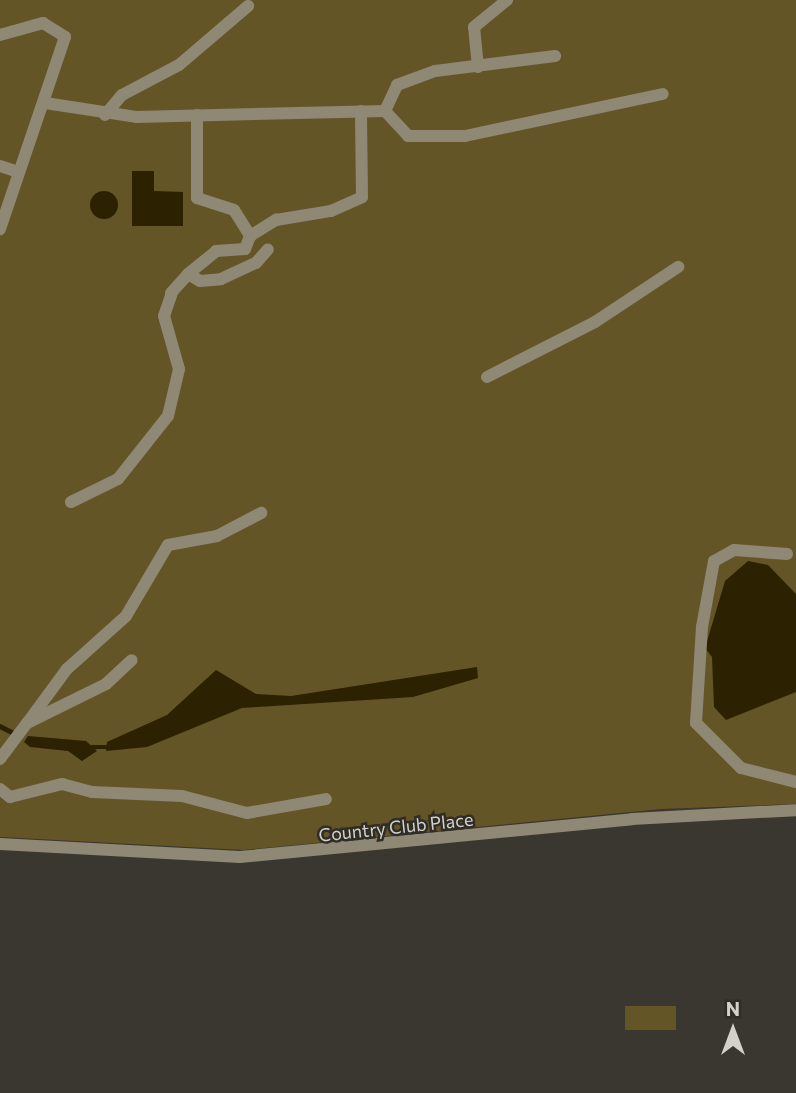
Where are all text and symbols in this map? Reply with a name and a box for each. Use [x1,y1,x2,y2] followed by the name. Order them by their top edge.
[318,808,474,846] street label: Country Club Place
[698,995,768,1065] north arrow
[726,997,740,1020] text: N

